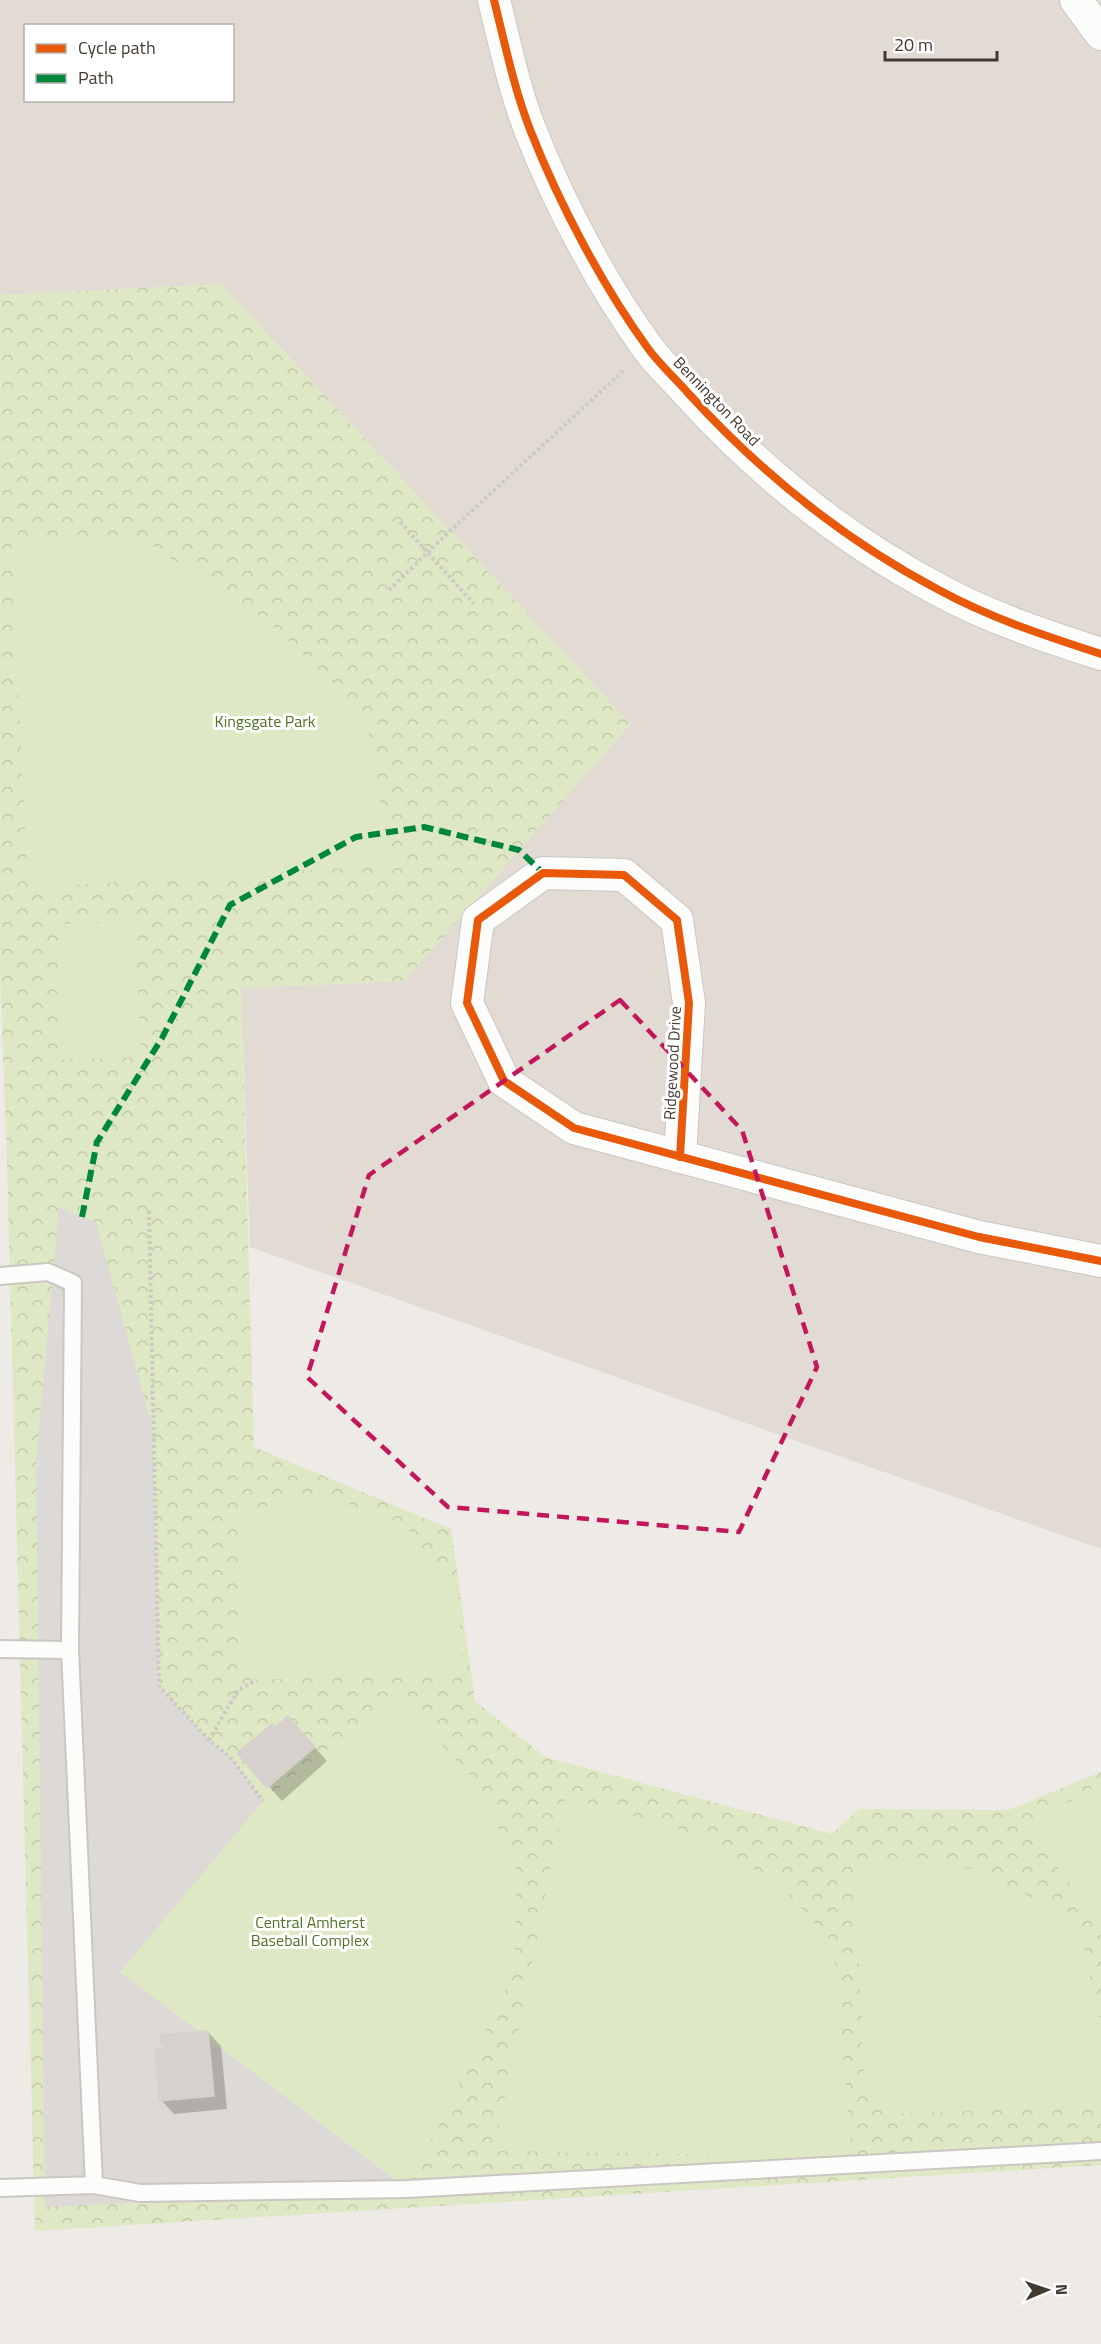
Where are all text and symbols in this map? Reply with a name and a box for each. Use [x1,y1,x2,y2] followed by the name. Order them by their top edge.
[24,24,234,102] legend
[885,24,998,62] scale bar
[894,31,933,58] text: 20 m
[78,34,156,61] text: Cycle path
[78,64,114,91] text: Path
[668,351,766,451] street label: Bennington Road
[215,709,316,733] park label: Kingsgate Park
[657,1005,687,1121] street label: Ridgewood Drive
[251,1910,369,1952] park label: Central Amherst Baseball Complex
[1017,2260,1077,2320] north arrow
[1050,2284,1074,2295] text: N

